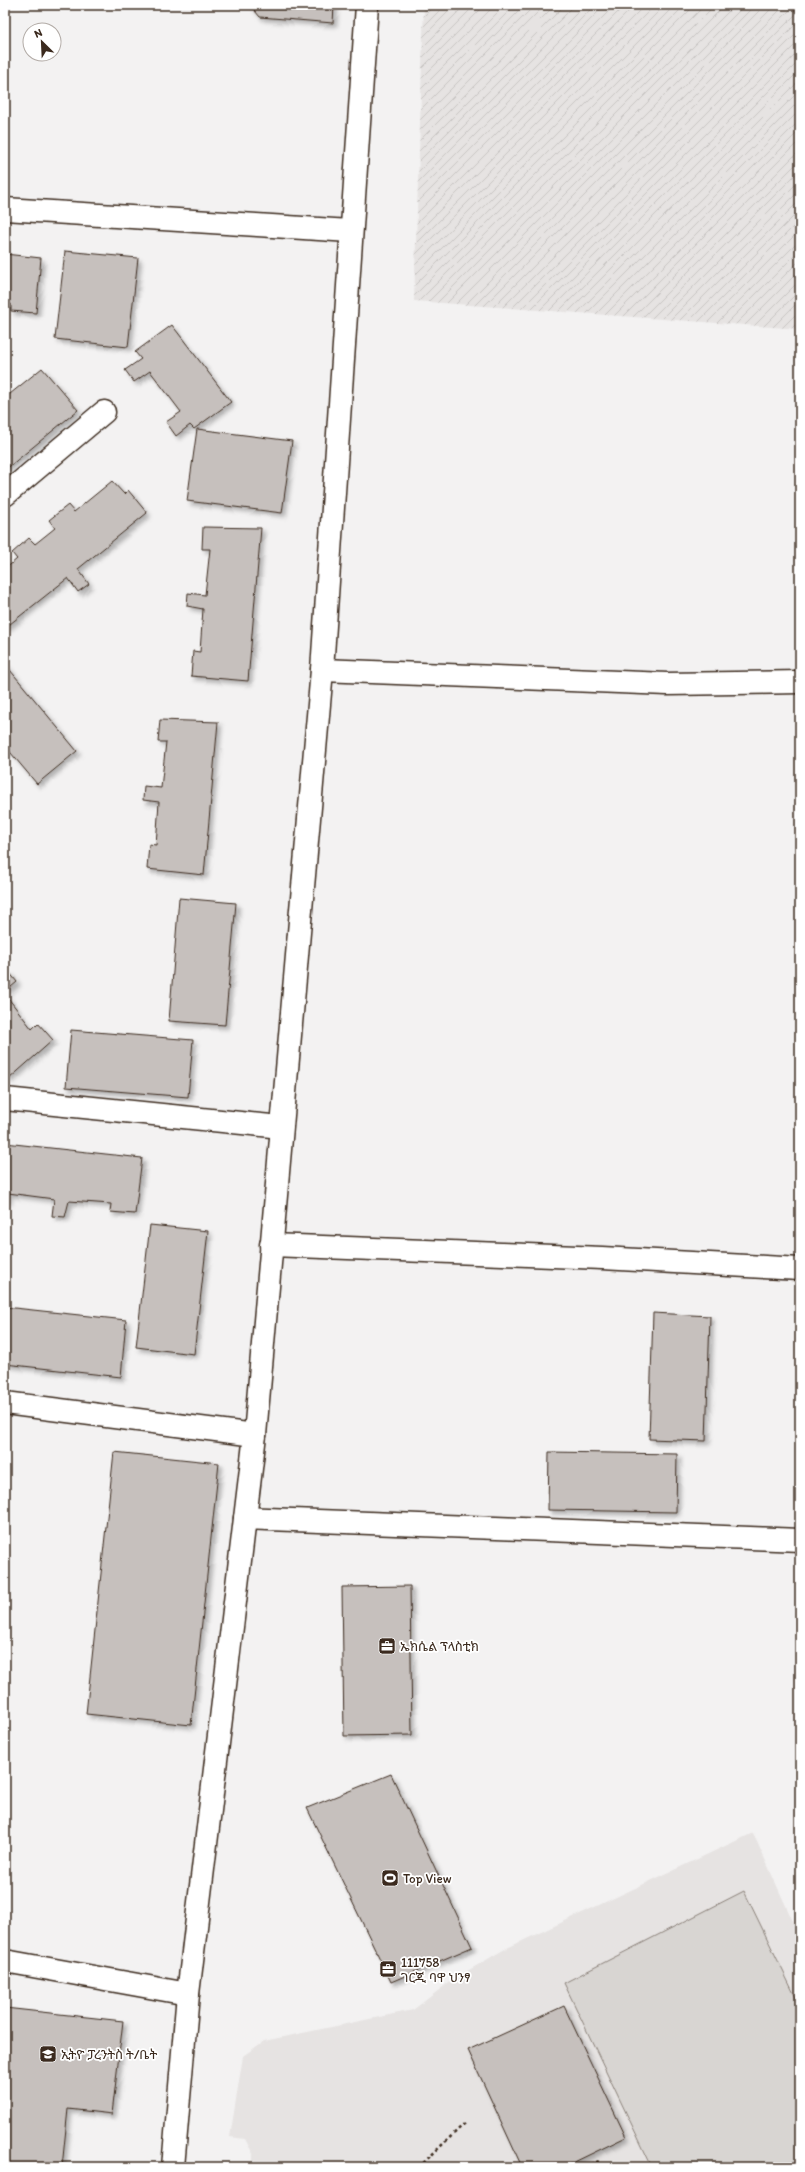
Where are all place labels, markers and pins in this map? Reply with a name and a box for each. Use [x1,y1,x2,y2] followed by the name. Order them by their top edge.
[377,1636,397,1656] office icon: ኤክሴል ፕላስቲክ
[400,1639,479,1654] place label: ኤክሴል ፕላስቲክ
[380,1868,400,1888] sports icon: Top View
[403,1871,452,1886] place label: Top View
[401,1955,470,1985] place label: 111758 ገርጂ ባዋ ህንፃ
[378,1959,398,1979] office icon: 111758 ገርጂ ባዋ ህንፃ
[38,2044,58,2064] school or university icon: ኢትዮ ፓረንትስ ት/ቤት
[61,2047,157,2062] place label: ኢትዮ ፓረንትስ ት/ቤት

